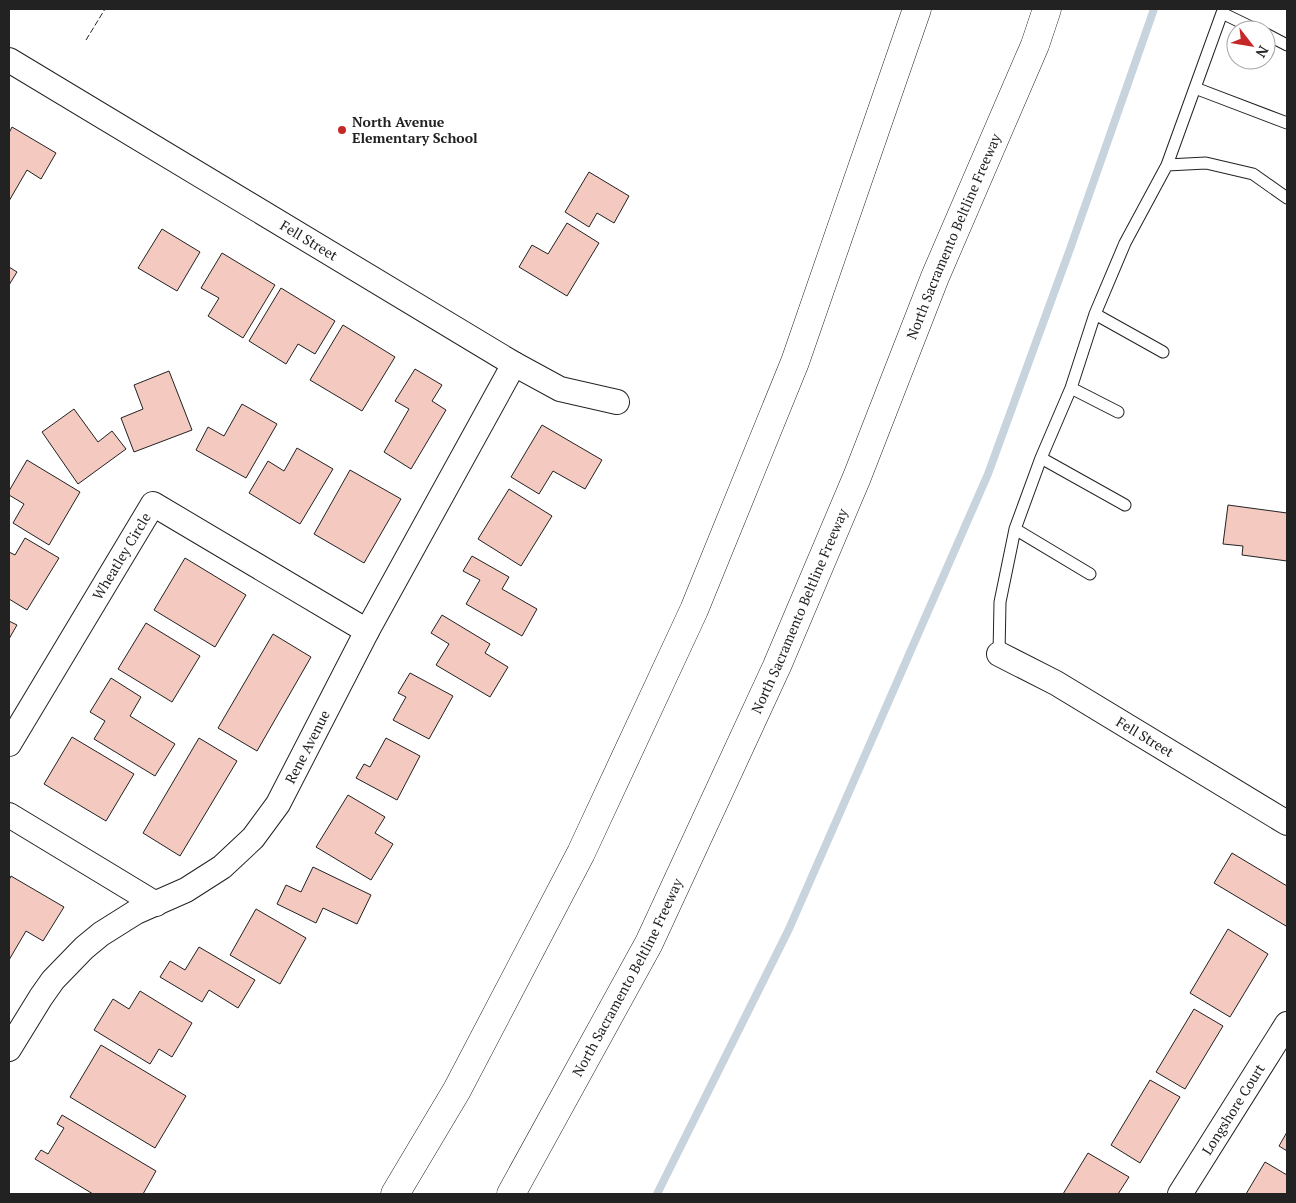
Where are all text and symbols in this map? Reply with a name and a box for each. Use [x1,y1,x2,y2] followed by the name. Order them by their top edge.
[1226,20,1276,70] north arrow
[1251,43,1273,62] text: N
[352,112,478,147] place label: North Avenue Elementary School
[336,124,348,136] marker: North Avenue Elementary School
[902,130,1005,342] street label: North Sacramento Beltline Freeway
[277,215,342,265] street label: Fell Street
[746,505,852,716] street label: North Sacramento Beltline Freeway
[88,509,155,603] street label: Wheatley Circle
[280,707,334,787] street label: Rene Avenue
[1113,712,1178,762] street label: Fell Street
[567,874,687,1080] street label: North Sacramento Beltline Freeway
[1197,1059,1269,1158] street label: Longshore Court

